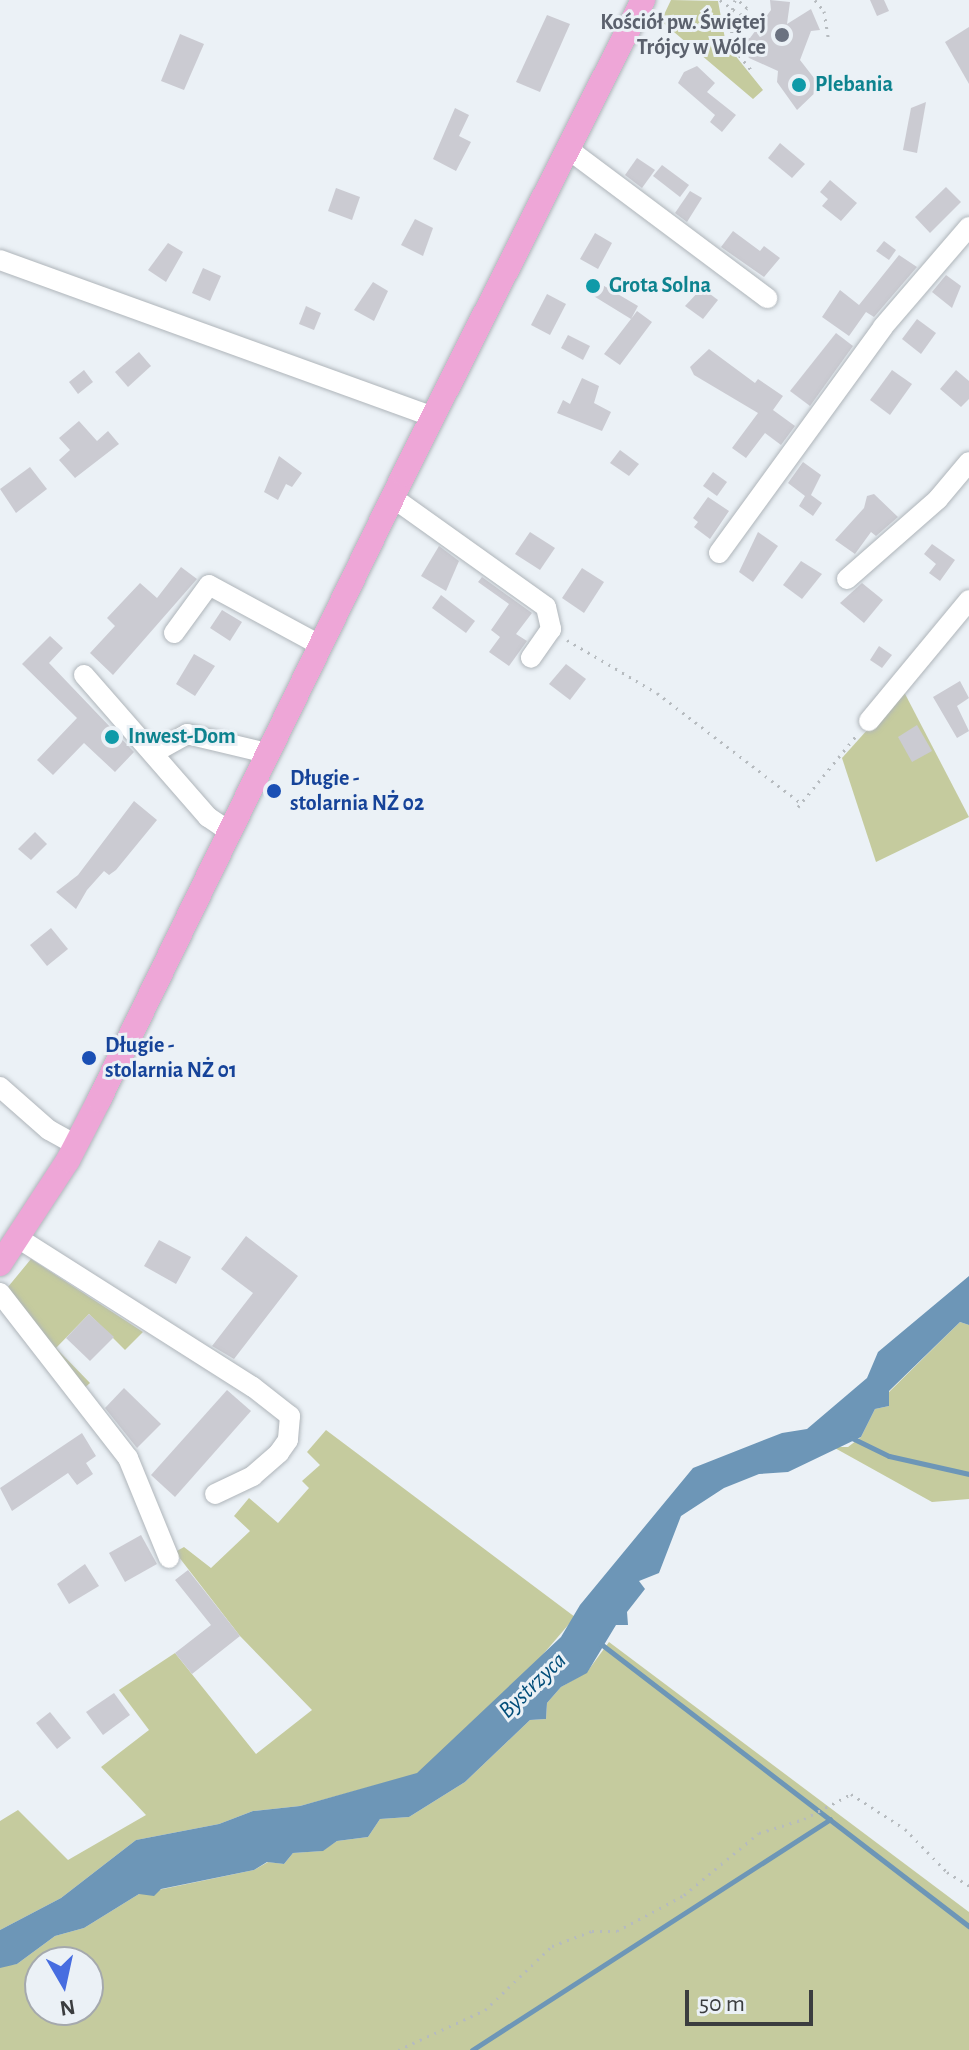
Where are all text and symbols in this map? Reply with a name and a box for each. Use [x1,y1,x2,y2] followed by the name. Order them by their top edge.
[600,9,766,60] place label: Kościół pw. Świętej Trójcy w Wólce
[773,26,791,44] marker: Kościół pw. Świętej Trójcy w Wólce
[815,72,893,98] place label: Plebania
[790,76,808,94] marker: Plebania
[609,273,711,299] place label: Grota Solna
[584,277,602,295] marker: Grota Solna
[128,724,236,750] place label: Inwest-Dom
[103,728,121,746] marker: Inwest-Dom
[290,765,424,816] place label: Długie - stolarnia NŻ 02
[265,782,283,800] marker: Długie - stolarnia NŻ 02
[105,1032,237,1084] place label: Długie - stolarnia NŻ 01
[80,1049,98,1067] marker: Długie - stolarnia NŻ 01
[493,1647,573,1725] water label: Bystrzyca
[24,1946,104,2026] north arrow
[689,1974,817,2024] scale bar
[699,1992,745,2016] text: 50 m
[58,1996,77,2020] text: N

